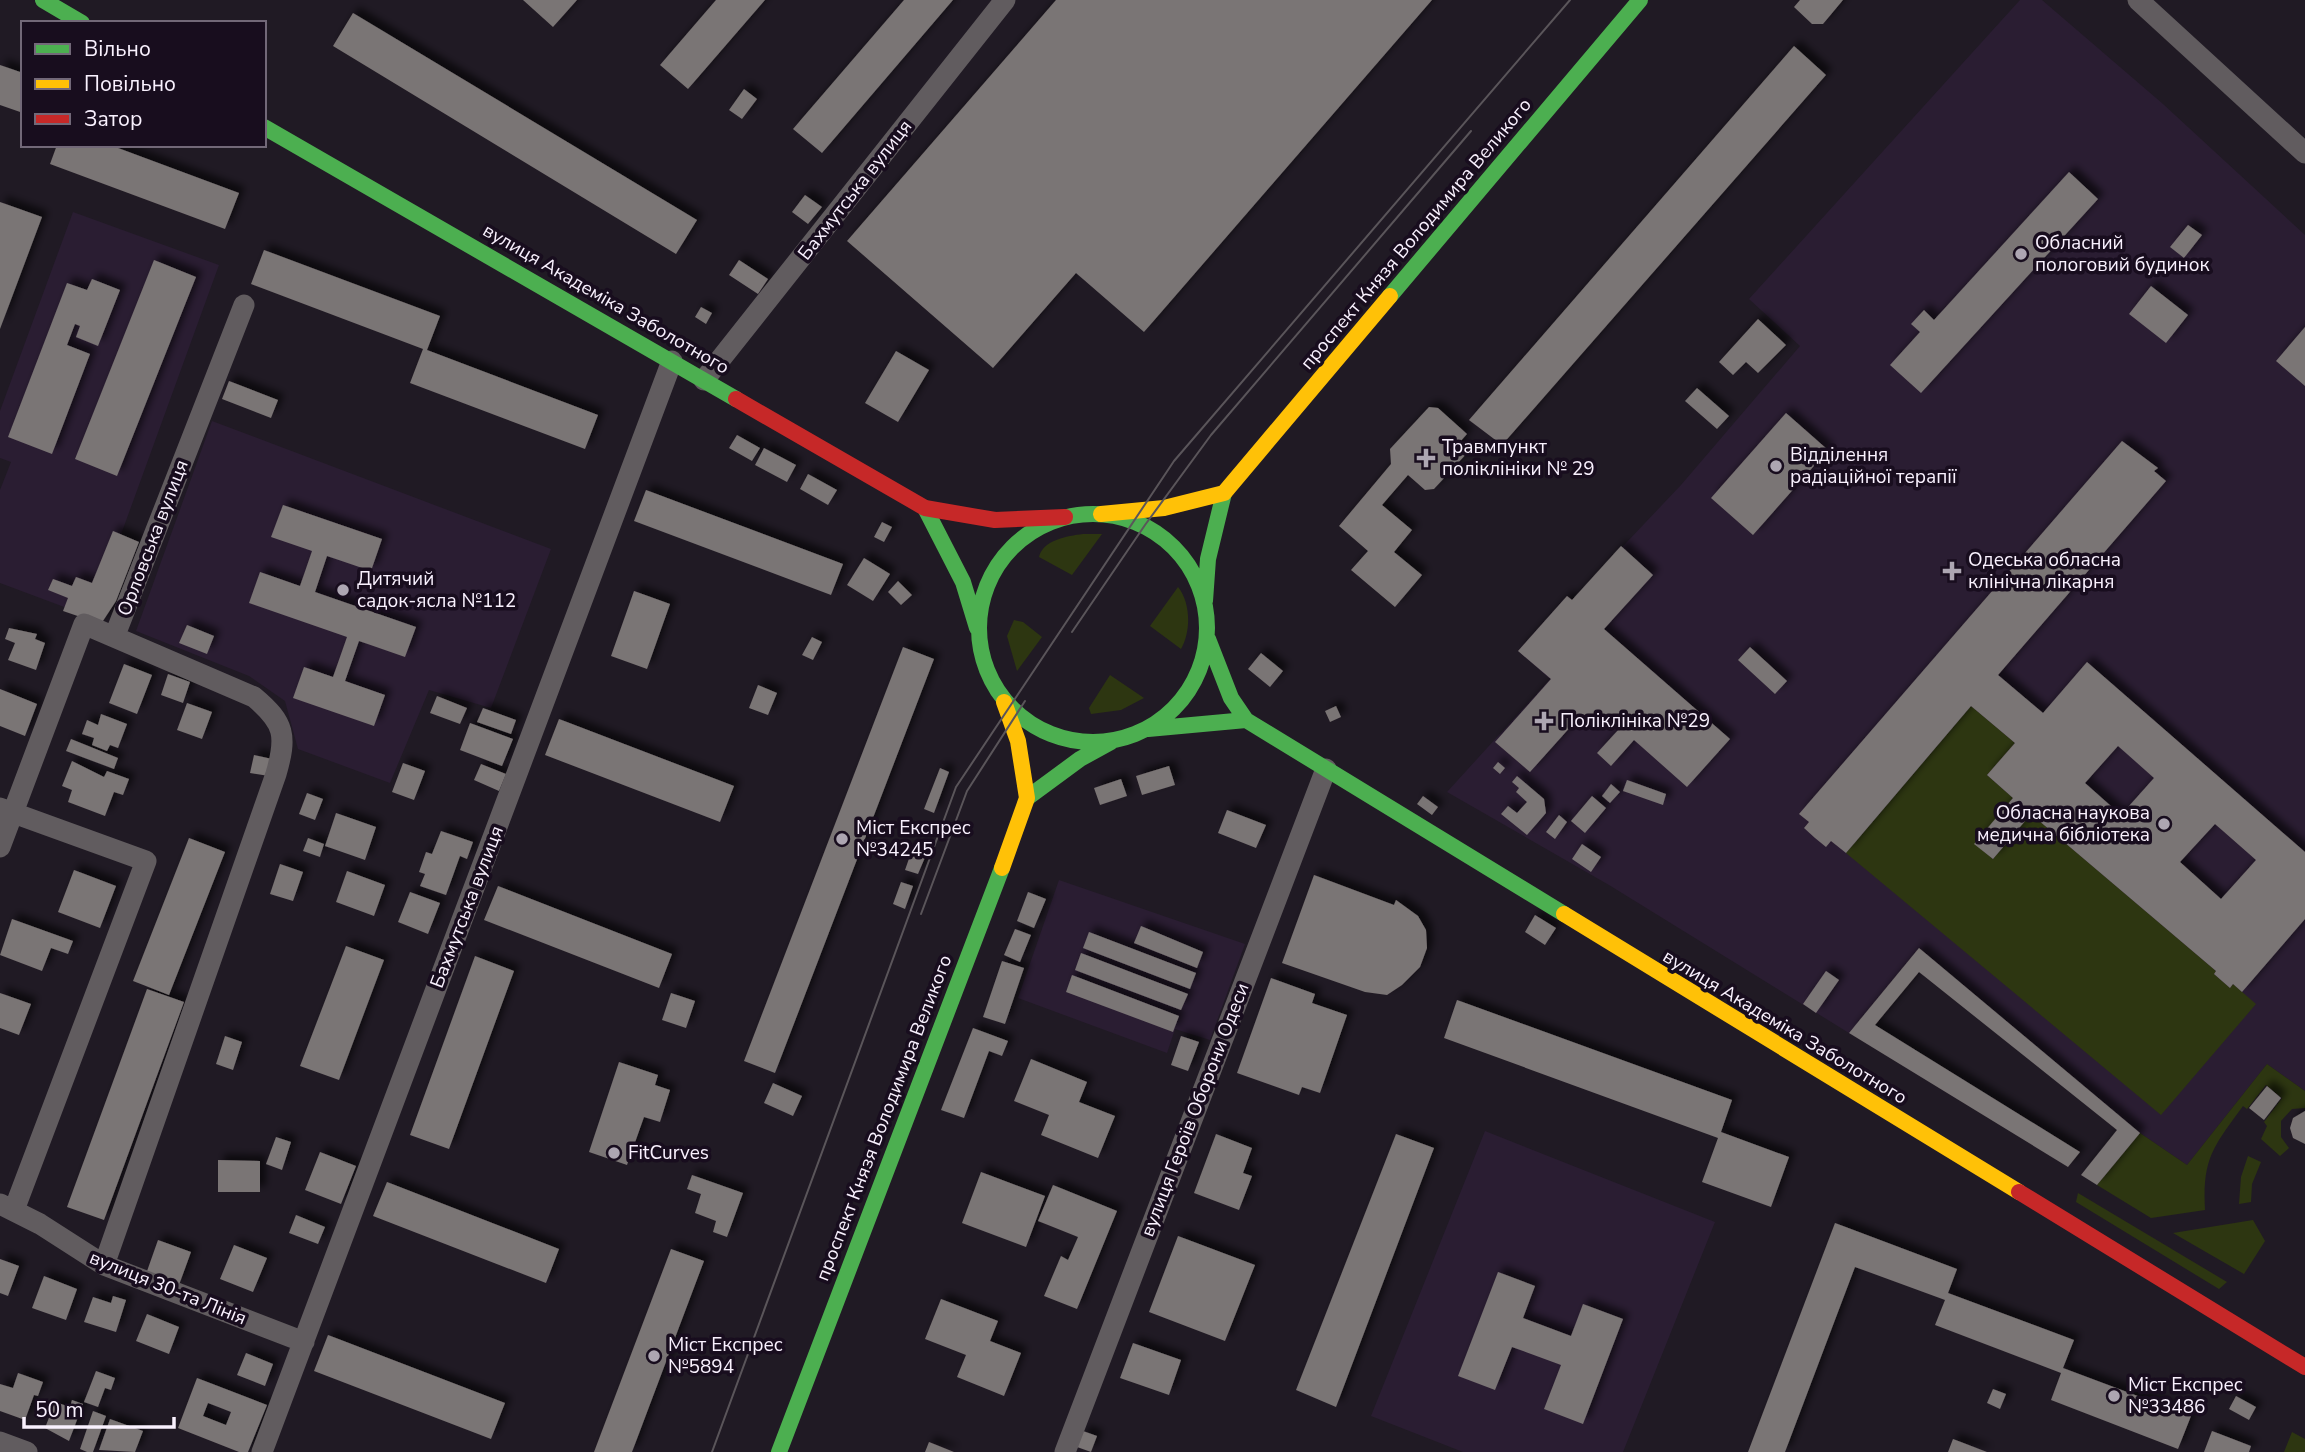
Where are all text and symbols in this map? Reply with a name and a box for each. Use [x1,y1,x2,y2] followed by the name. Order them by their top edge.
[21,21,266,147] legend
[84,35,151,63] text: Вільно
[84,70,176,98] text: Повільно
[1294,93,1538,375] street label: проспект Князя Володимира Великого
[84,105,142,133] text: Затор
[792,114,918,266] street label: Бахмутська вулиця
[478,218,734,380] street label: вулиця Академіка Заболотного
[2035,230,2209,278] place label: Обласний пологовий будинок
[2013,246,2029,262] marker: Обласний пологовий будинок
[1442,434,1595,482] place label: Травмпункт поліклініки № 29
[1790,442,1957,490] place label: Відділення радіаційної терапії
[1416,448,1436,468] marker: Травмпункт поліклініки № 29
[111,456,195,620] street label: Орловська вулиця
[1768,458,1784,474] marker: Відділення радіаційної терапії
[1968,547,2121,595] place label: Одеська обласна клінічна лікарня
[1942,561,1962,581] marker: Одеська обласна клінічна лікарня
[357,566,516,614] place label: Дитячий садок-ясла №112
[335,582,351,598] marker: Дитячий садок-ясла №112
[1560,708,1710,734] place label: Поліклініка №29
[1534,711,1554,731] marker: Поліклініка №29
[1977,800,2150,848] place label: Обласна наукова медична бібліотека
[856,815,971,863] place label: Міст Експрес №34245
[2156,816,2172,832] marker: Обласна наукова медична бібліотека
[424,822,510,992] street label: Бахмутська вулиця
[834,831,850,847] marker: Міст Експрес №34245
[1658,944,1912,1110] street label: вулиця Академіка Заболотного
[810,951,958,1285] street label: проспект Князя Володимира Великого
[1135,979,1255,1241] street label: вулиця Героїв Оборони Одеси
[628,1140,709,1166] place label: FitCurves
[606,1145,622,1161] marker: FitCurves
[86,1245,250,1331] street label: вулиця 30-та Лінія
[668,1332,783,1380] place label: Міст Експрес №5894
[646,1348,662,1364] marker: Міст Експрес №5894
[2128,1372,2243,1420] place label: Міст Експрес №33486
[24,1386,175,1430] scale bar
[2106,1388,2122,1404] marker: Міст Експрес №33486
[35,1396,84,1424] text: 50 m

